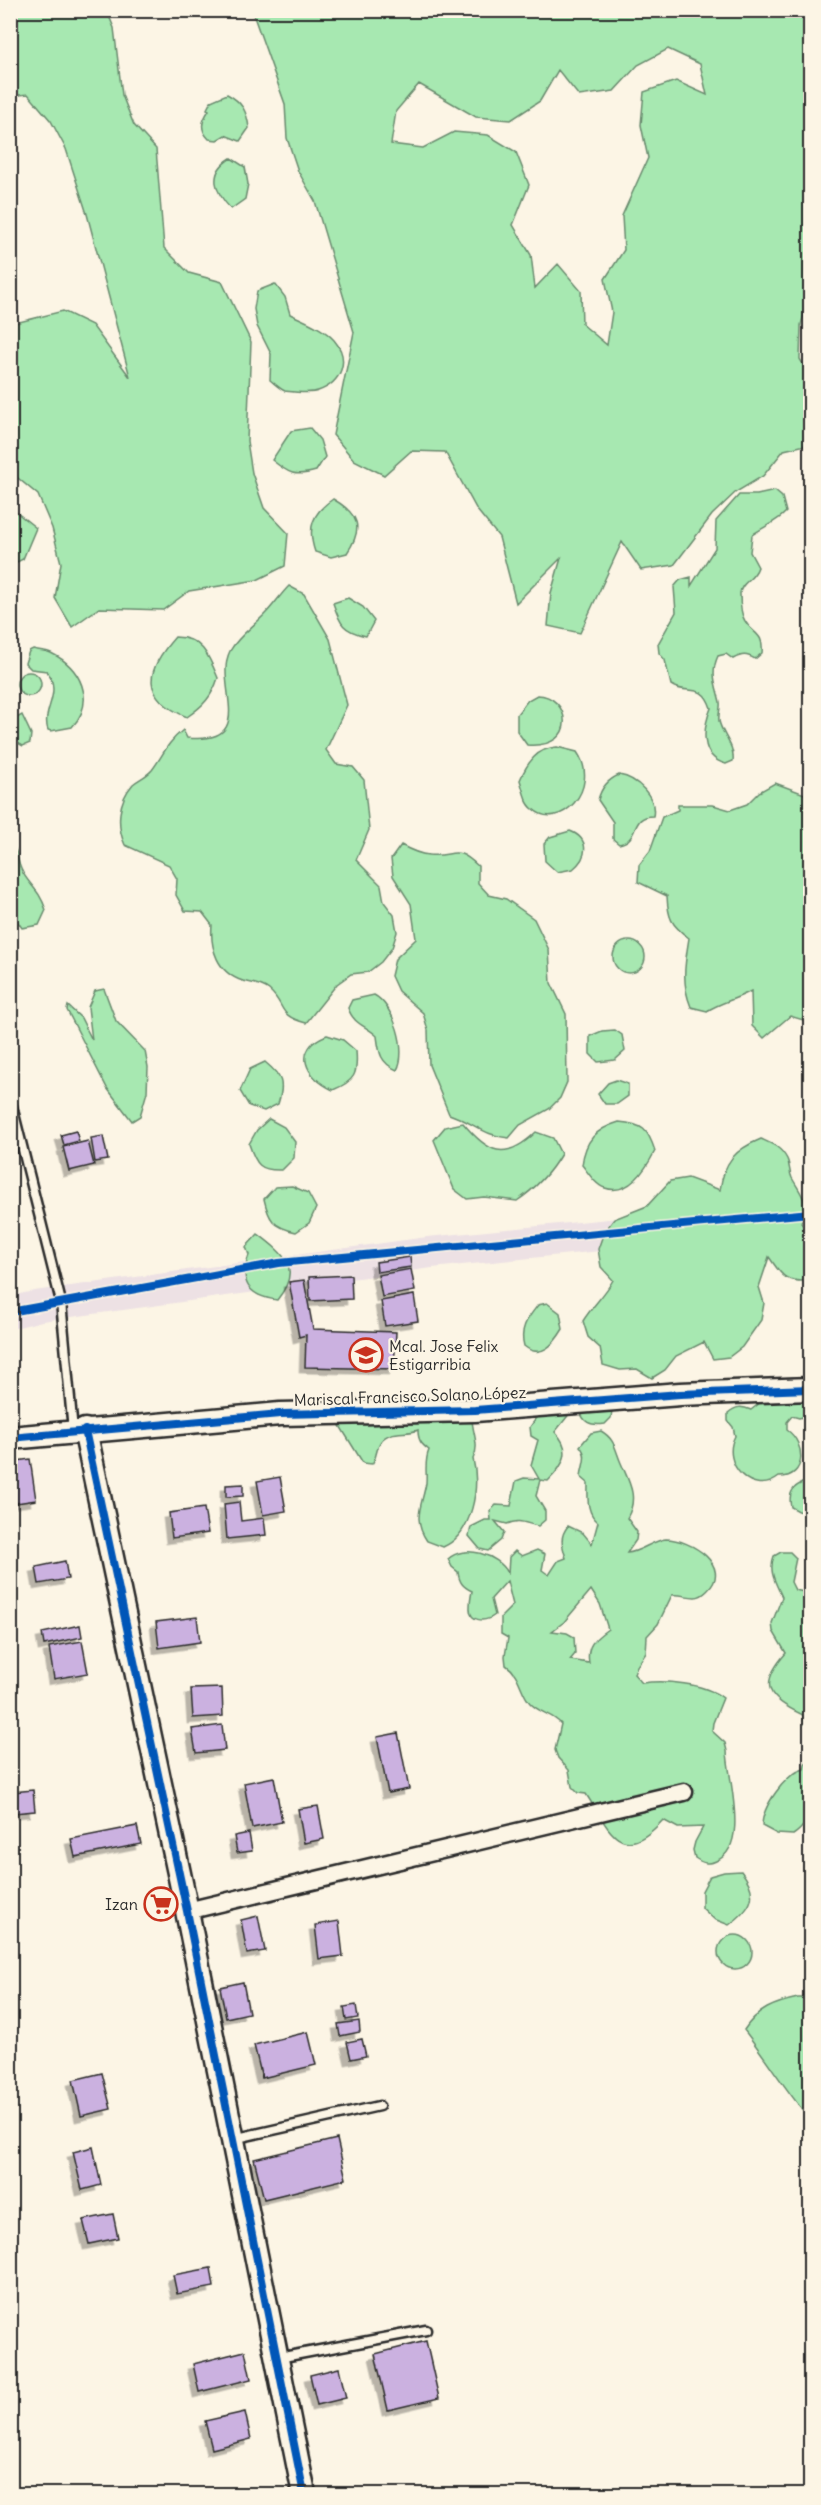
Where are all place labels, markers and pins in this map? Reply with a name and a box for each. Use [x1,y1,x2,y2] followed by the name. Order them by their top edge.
[389,1336,498,1374] place label: Mcal. Jose Felix Estigarribia
[348,1337,384,1373] school or university icon: Mcal. Jose Felix Estigarribia
[143,1886,179,1922] supermarket icon: Izan
[105,1894,138,1914] place label: Izan

